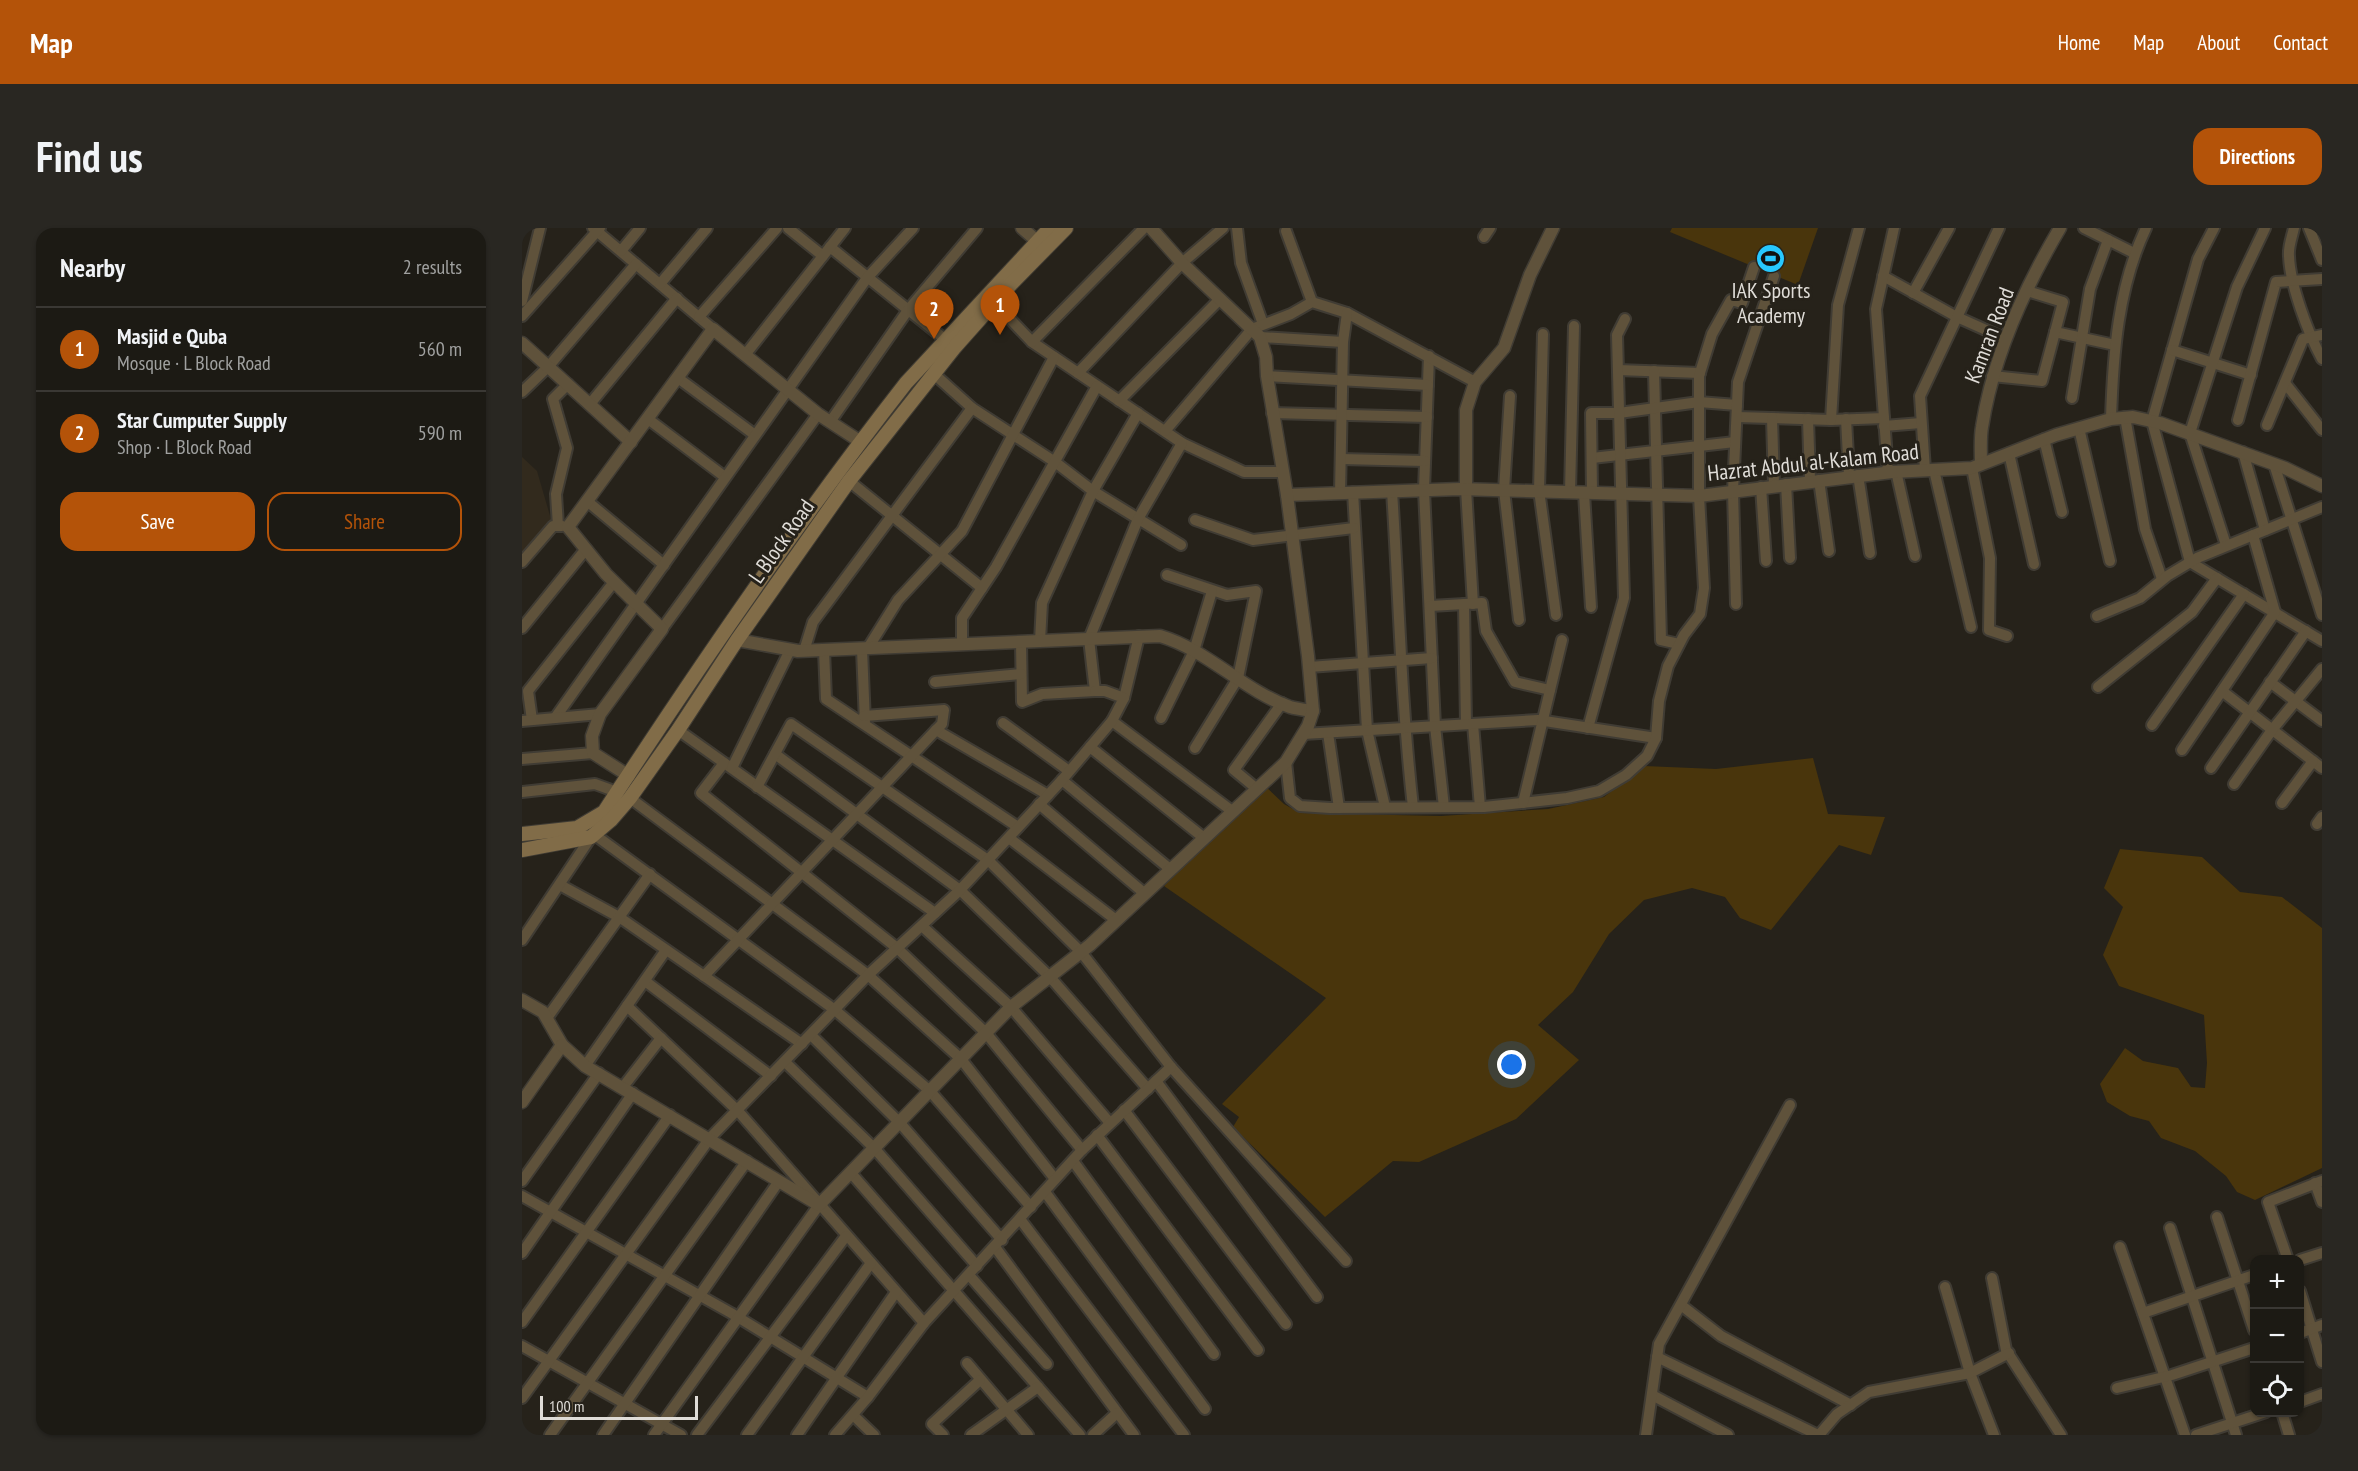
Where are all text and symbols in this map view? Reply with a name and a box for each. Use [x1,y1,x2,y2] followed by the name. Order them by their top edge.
[30,24,73,61] text: Map
[2058,29,2100,56] text: Home
[2133,29,2164,56] text: Map
[2197,29,2240,56] text: About
[2273,29,2328,56] text: Contact
[2193,128,2322,185] button: Directions
[36,129,143,184] text: Find us
[1755,242,1787,274] sports icon: IAK Sports Academy
[60,251,125,284] text: Nearby
[403,254,462,280] text: 2 results
[1731,276,1811,329] place label: IAK Sports Academy
[1958,283,2020,387] street label: Kamran Road
[980,285,1020,335] pin: 1
[914,290,954,339] pin: 2
[117,322,227,350] text: Masjid e Quba
[75,336,84,362] text: 1
[418,336,462,362] text: 560 m
[117,350,271,376] text: Mosque · L Block Road
[117,406,287,434] text: Star Cumputer Supply
[75,420,84,446] text: 2
[418,420,462,446] text: 590 m
[117,434,252,460] text: Shop · L Block Road
[1706,437,1920,487] street label: Hazrat Abdul al-Kalam Road
[60,492,255,551] button: Save
[267,492,462,551] button: Share
[742,494,820,588] street label: L Block Road
[1497,1050,1526,1079] your location
[2250,1255,2304,1417] map controls
[2250,1255,2304,1309] button: +
[2250,1309,2304,1363] button: −
[2250,1363,2304,1417] button: locate
[540,1393,698,1420] scale bar
[549,1396,584,1416] text: 100 m

